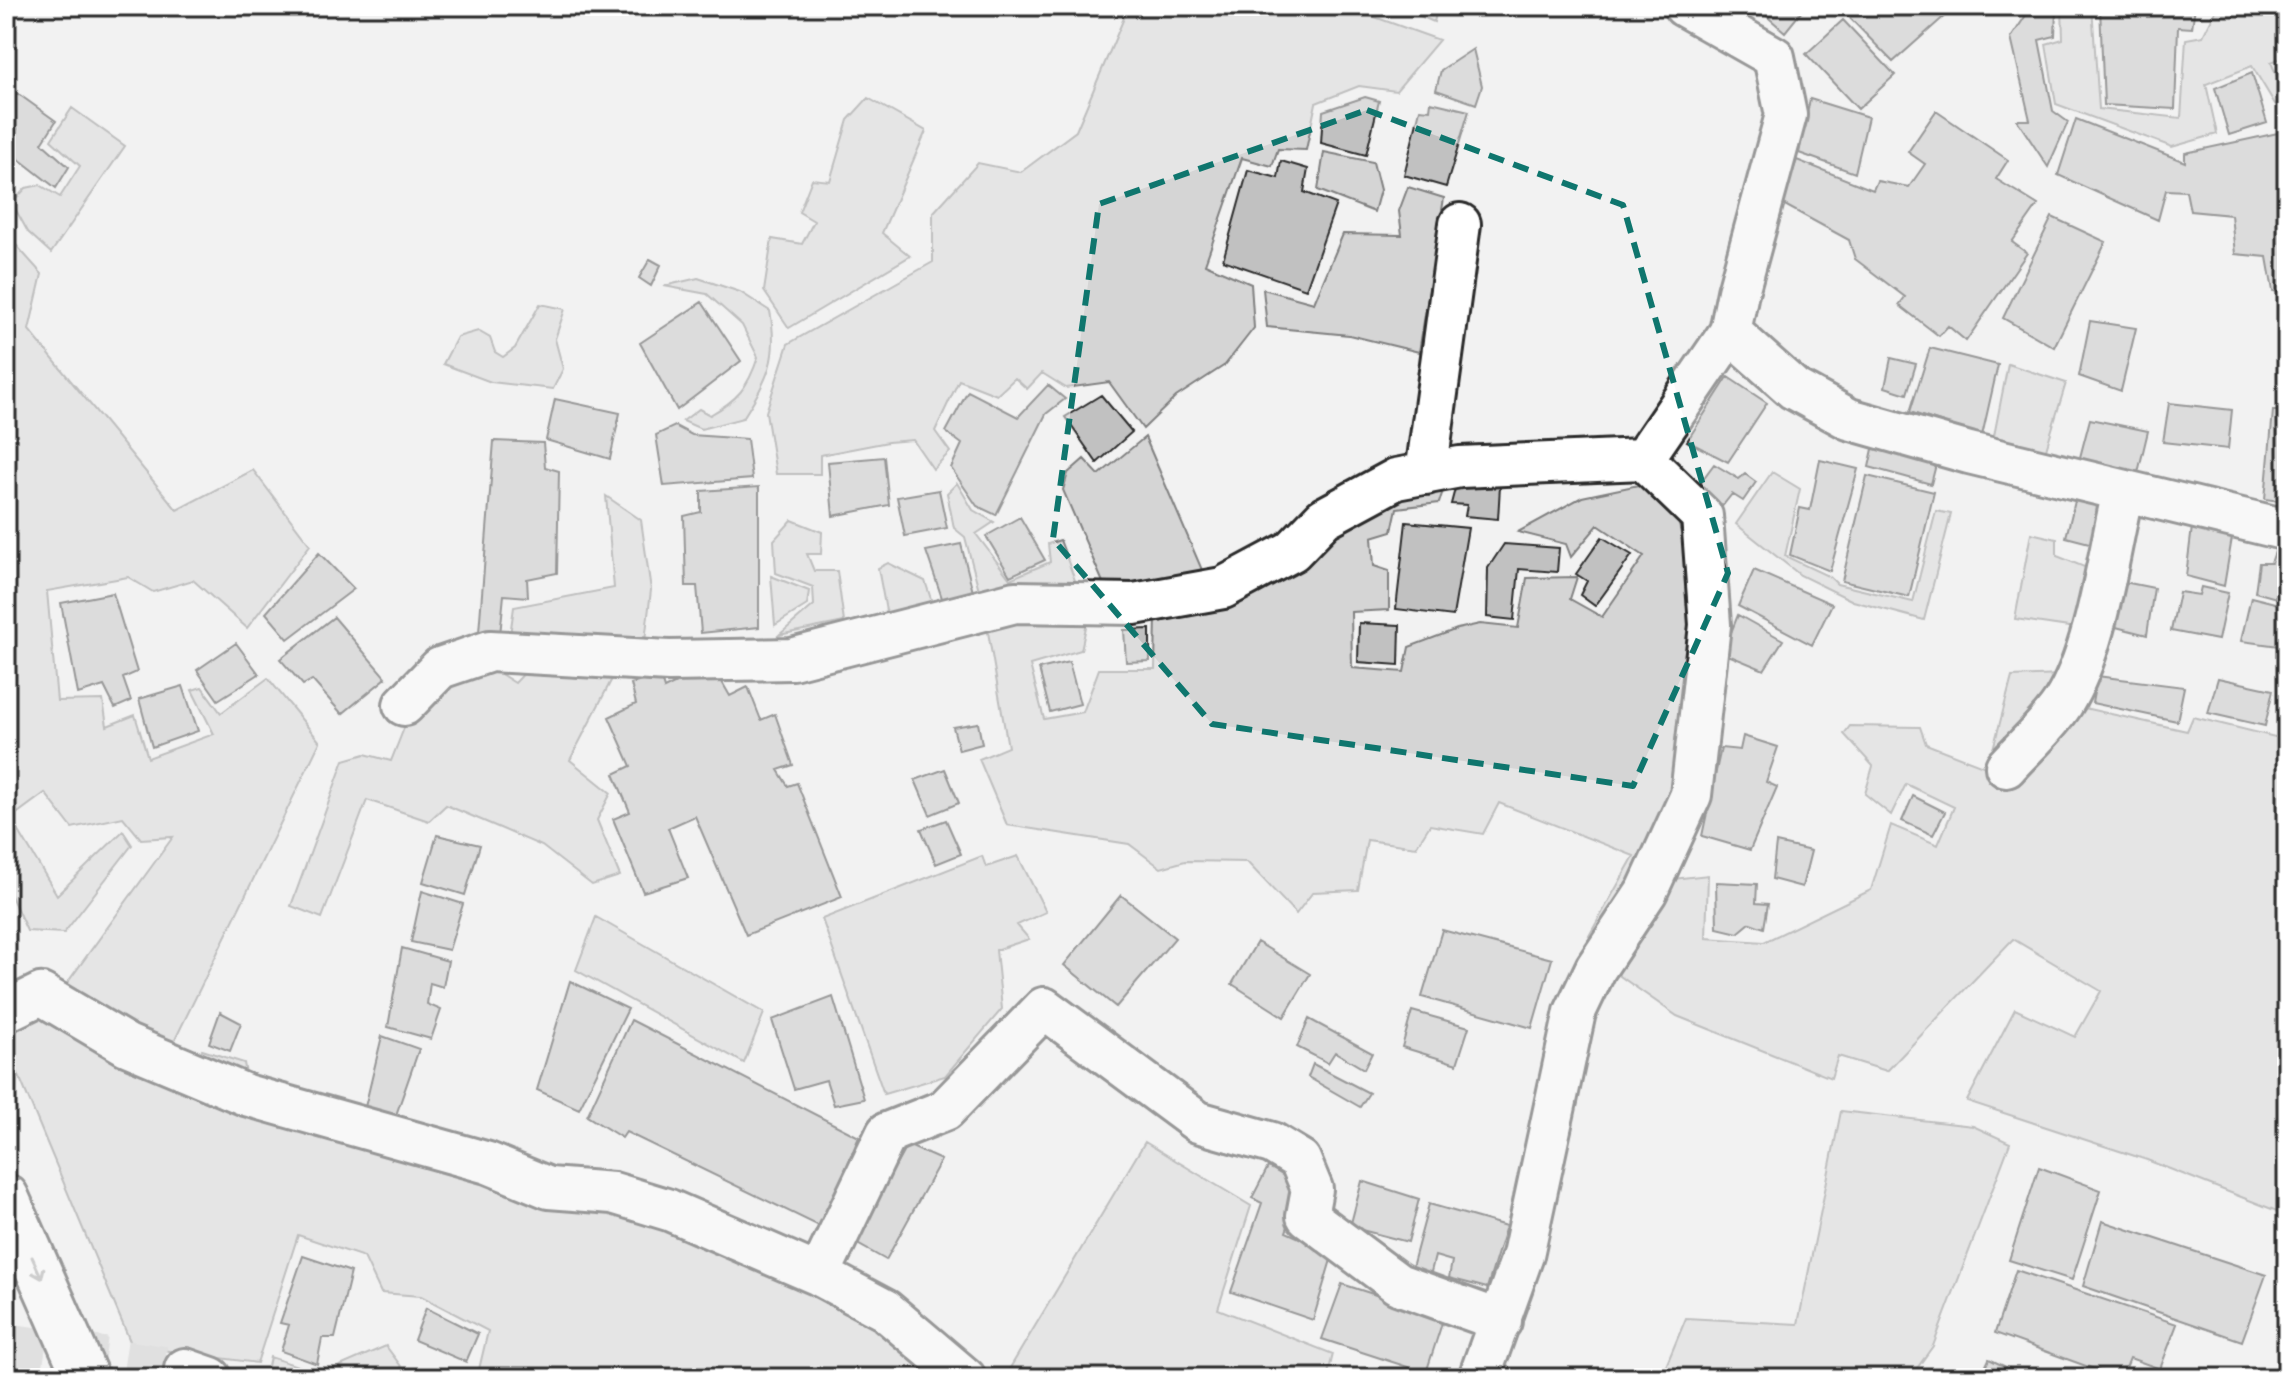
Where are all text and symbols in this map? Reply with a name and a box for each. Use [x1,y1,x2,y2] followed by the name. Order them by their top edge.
[30,1256,45,1280] one-way arrow

